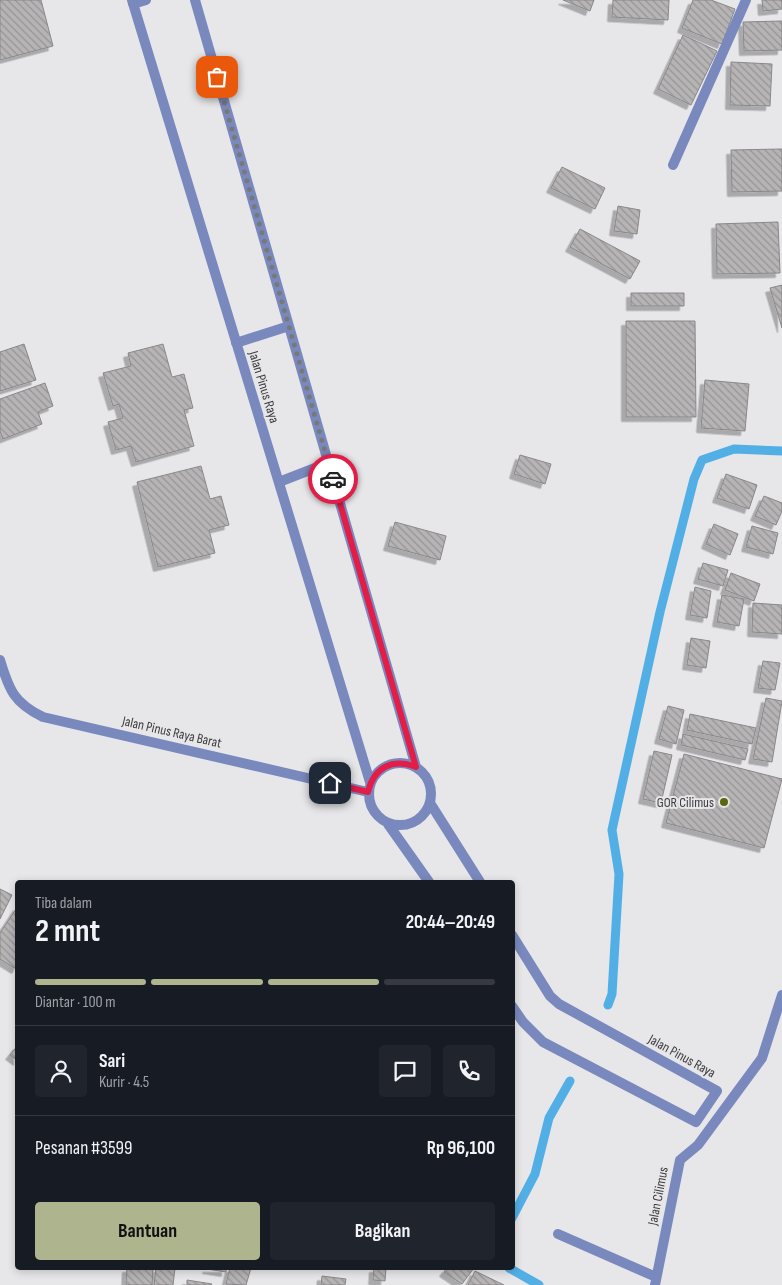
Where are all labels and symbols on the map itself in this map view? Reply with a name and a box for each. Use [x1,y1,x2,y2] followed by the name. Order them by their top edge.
[196,56,238,98] pin
[245,348,283,425] street label: Jalan Pinus Raya
[308,454,358,504] courier
[120,712,223,752] street label: Jalan Pinus Raya Barat
[309,762,351,804] pin
[657,794,714,811] place label: GOR Cilimus
[718,796,730,808] marker: GOR Cilimus
[645,1030,719,1081] street label: Jalan Pinus Raya
[644,1165,672,1228] street label: Jalan Cilimus

